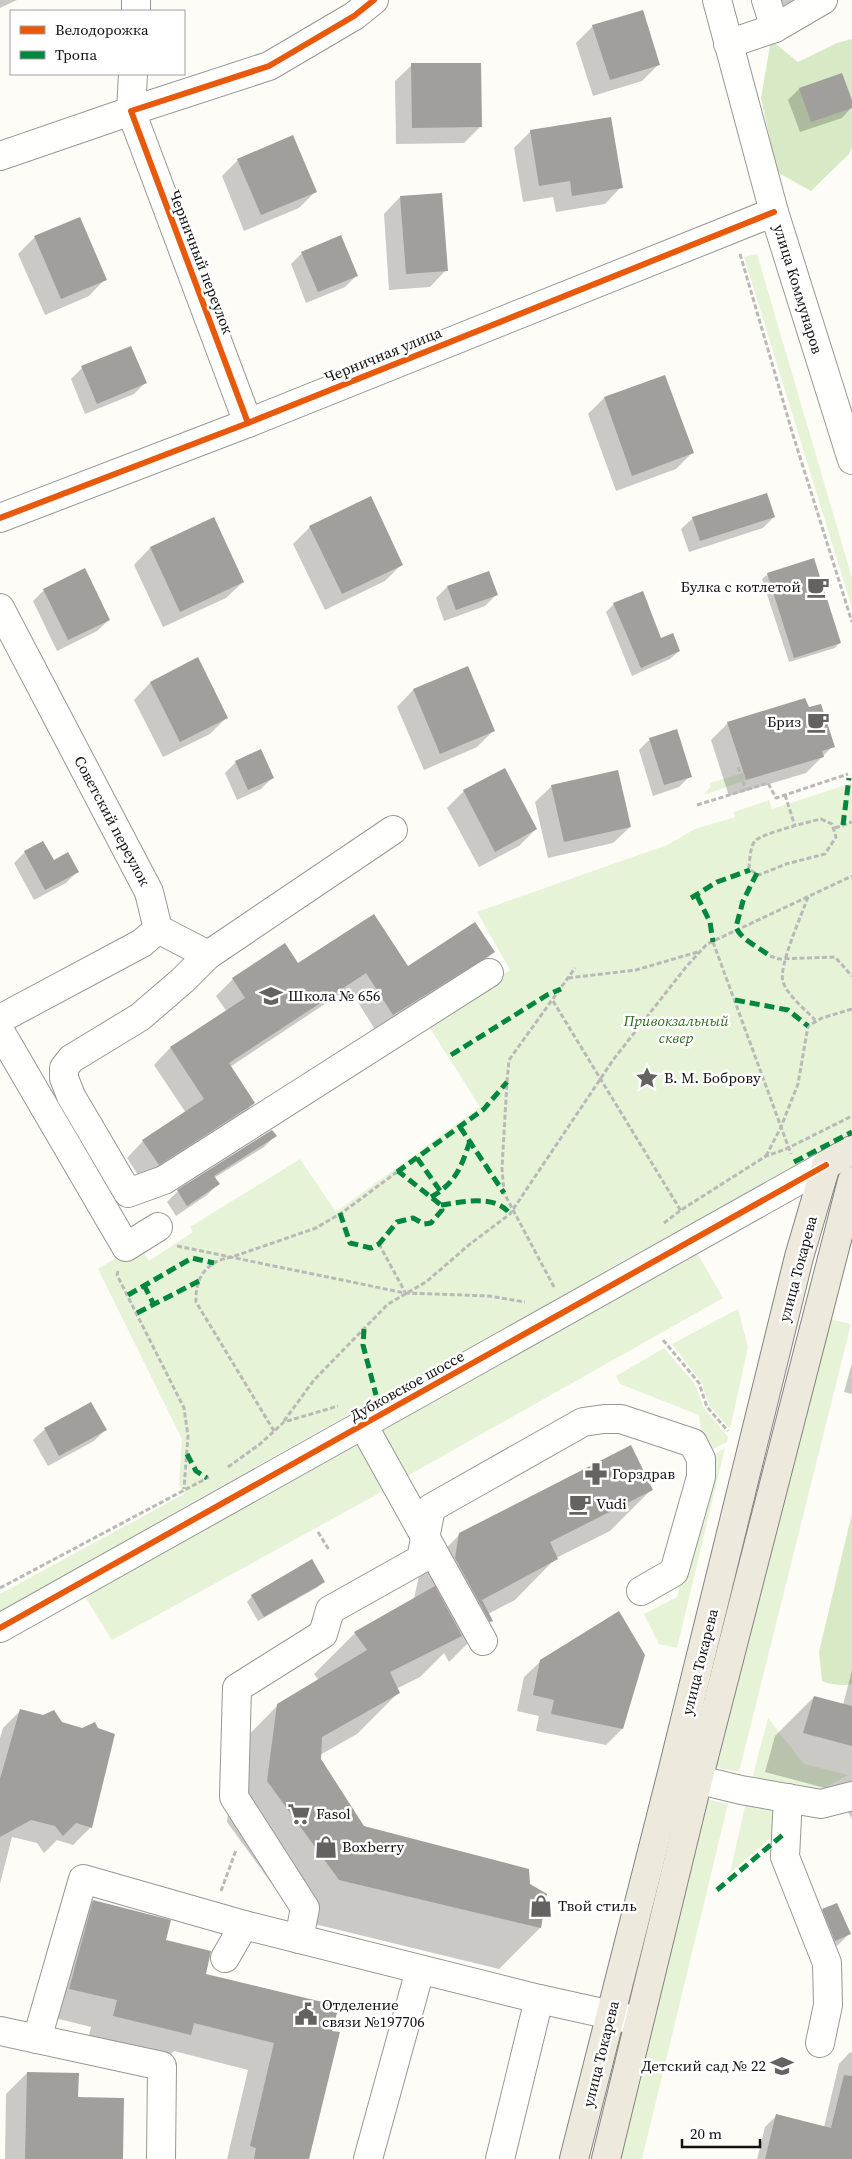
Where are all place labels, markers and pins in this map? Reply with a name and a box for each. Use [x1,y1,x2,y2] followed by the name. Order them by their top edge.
[805,574,831,600] cafe icon: Булка с котлетой
[681,576,801,597] place label: Булка с котлетой
[805,709,831,735] cafe icon: Бриз
[767,711,801,732] place label: Бриз
[258,983,284,1009] school or university icon: Школа № 656
[288,985,381,1006] place label: Школа № 656
[634,1065,660,1091] place icon: В. М. Боброву
[664,1067,761,1088] place label: В. М. Боброву
[583,1461,609,1487] pharmacy icon: Горздрав
[612,1463,675,1484] place label: Горздрав
[567,1491,593,1517] cafe icon: Vudi
[596,1493,627,1514] place label: Vudi
[286,1801,312,1827] supermarket icon: Fasol
[316,1803,351,1824] place label: Fasol
[313,1834,339,1860] shop icon: Boxberry
[342,1836,404,1857] place label: Boxberry
[528,1893,554,1919] shop icon: Твой стиль
[558,1895,637,1916] place label: Твой стиль
[322,1994,425,2032] place label: Отделение связи №197706
[293,2001,319,2027] public building icon: Отделение связи №197706
[769,2053,795,2079] school or university icon: Детский сад № 22
[641,2055,766,2076] place label: Детский сад № 22

